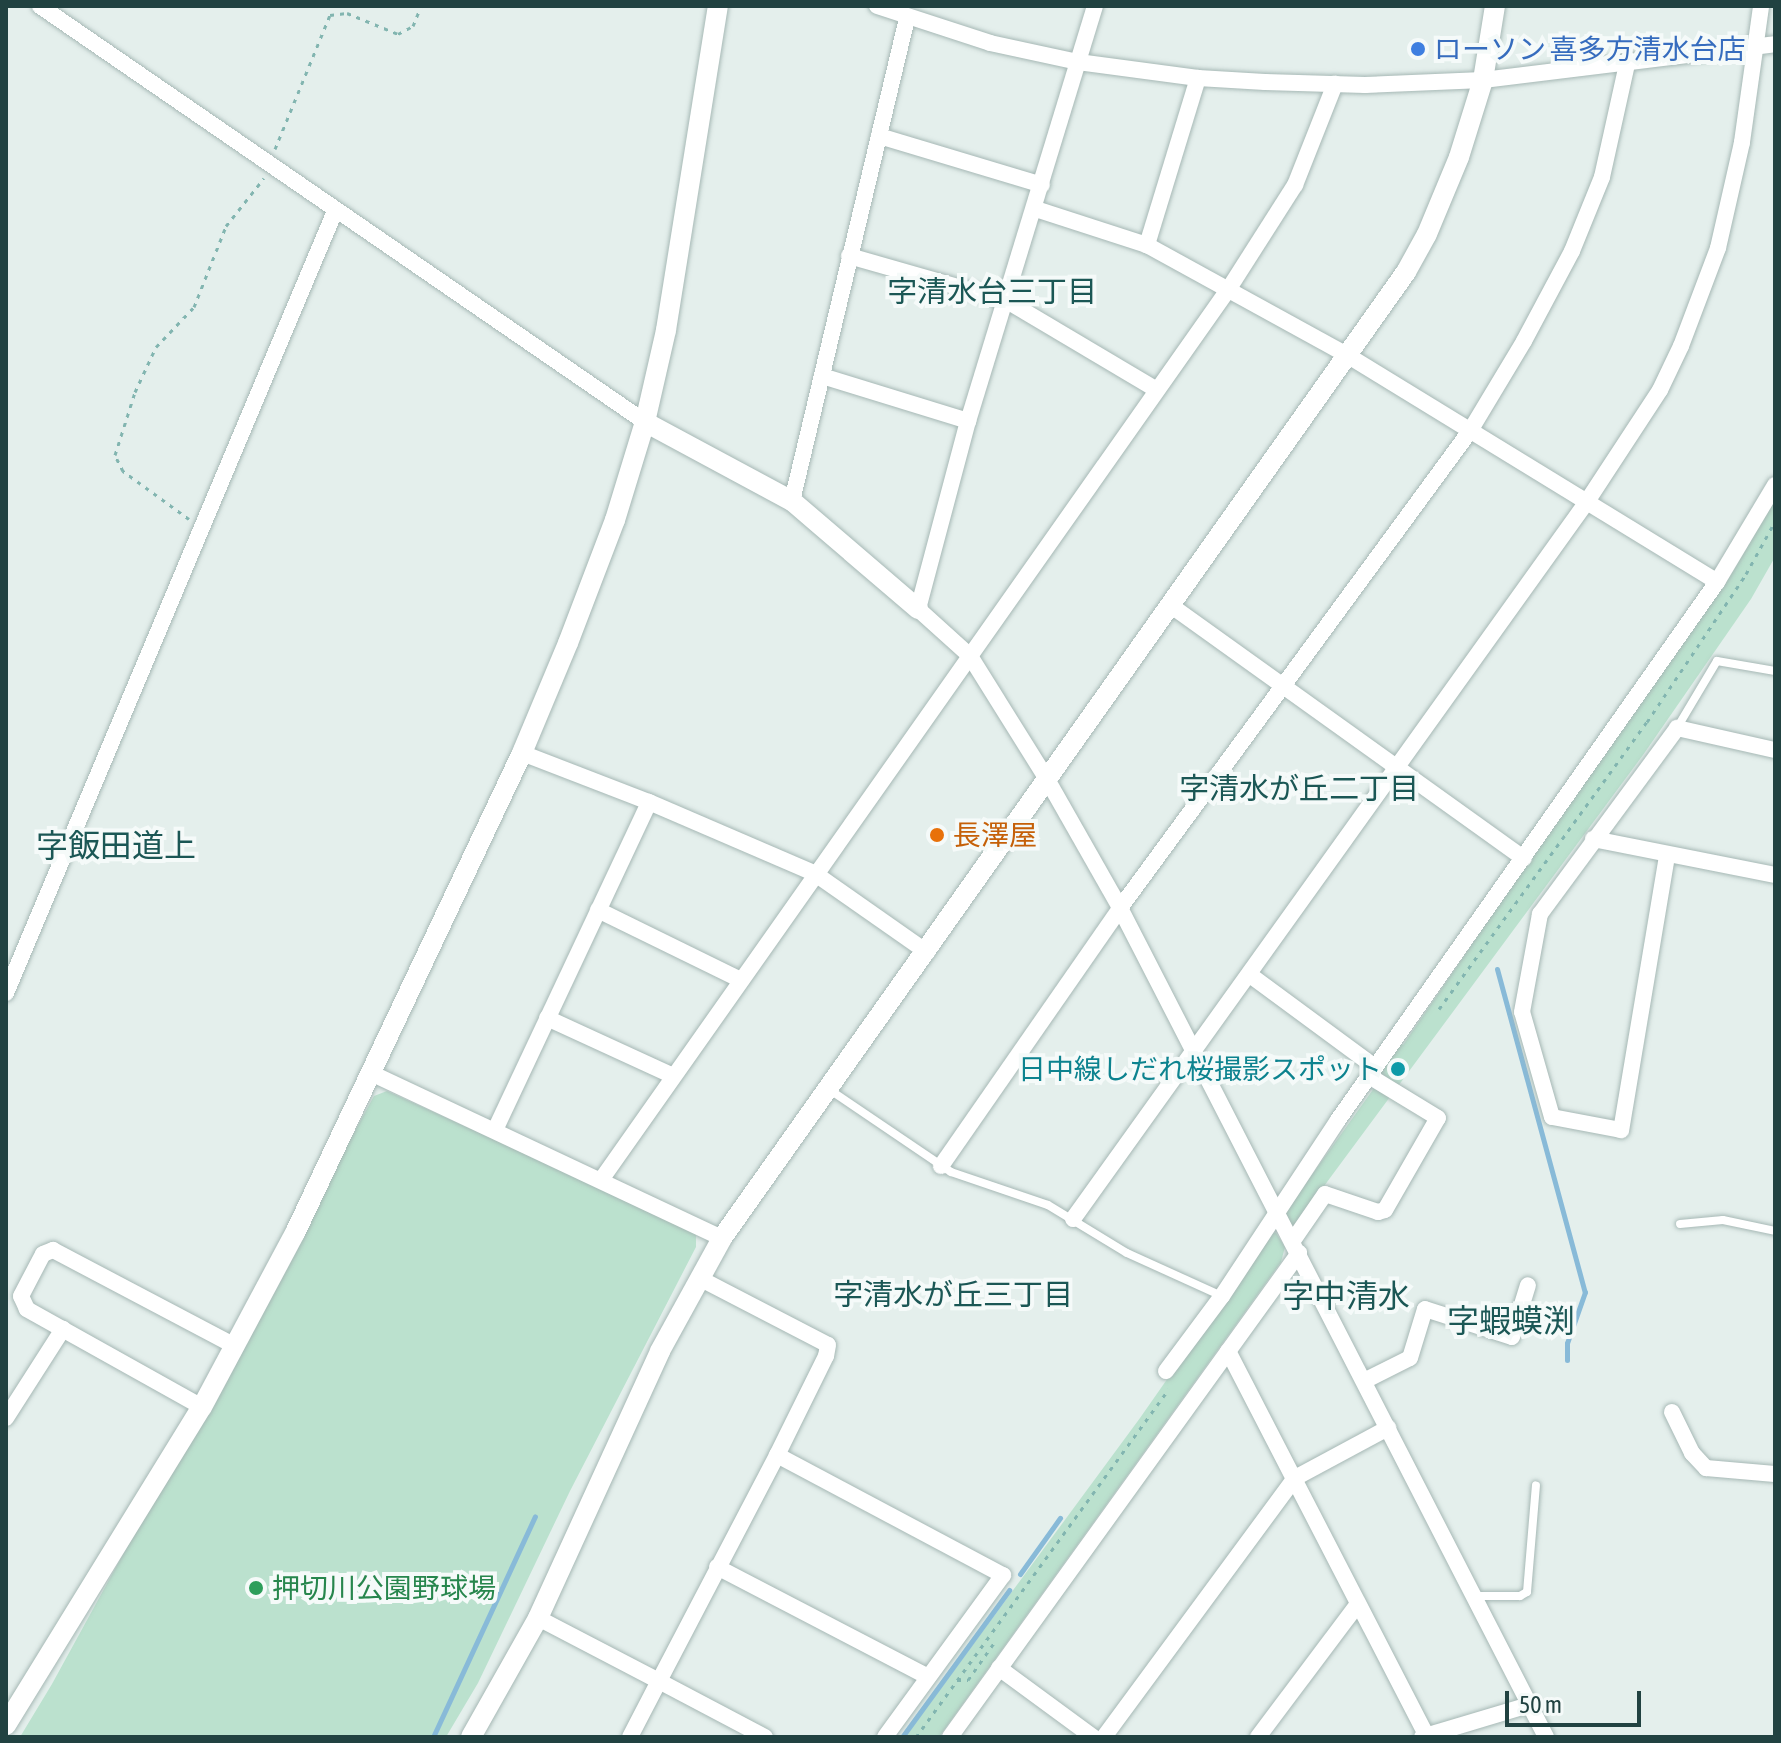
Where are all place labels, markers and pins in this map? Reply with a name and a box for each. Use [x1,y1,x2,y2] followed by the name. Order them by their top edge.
[1434,32,1746,66] place label: ローソン 喜多方清水台店
[1409,40,1427,58] marker: ローソン 喜多方清水台店
[953,818,1037,852] place label: 長澤屋
[928,826,946,844] marker: 長澤屋
[1018,1052,1382,1086] place label: 日中線しだれ桜撮影スポット
[1389,1060,1407,1078] marker: 日中線しだれ桜撮影スポット
[272,1571,496,1605] place label: 押切川公園野球場
[247,1579,265,1597] marker: 押切川公園野球場

